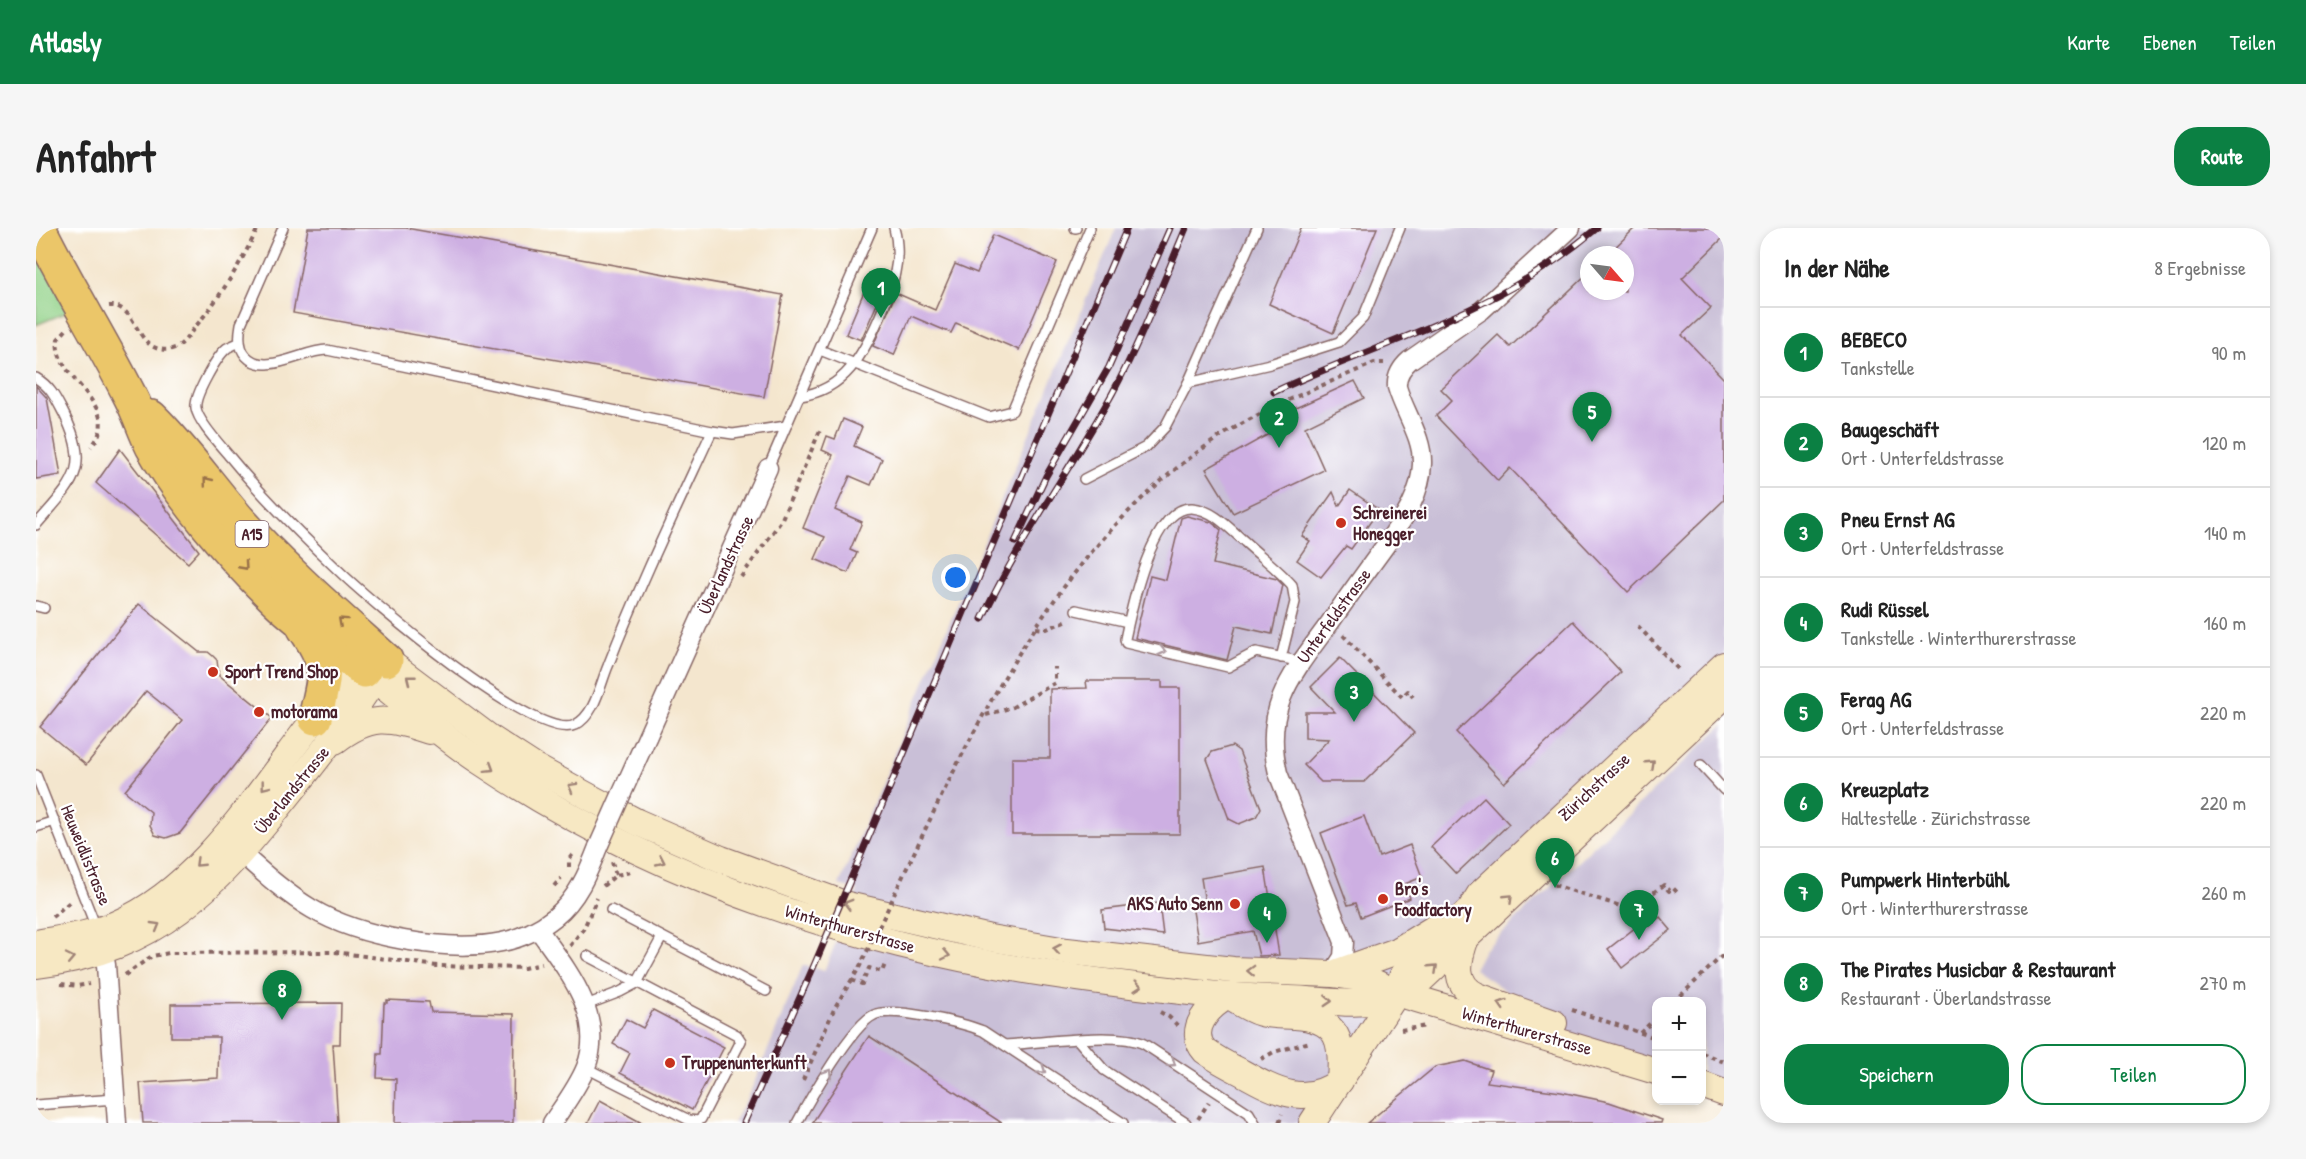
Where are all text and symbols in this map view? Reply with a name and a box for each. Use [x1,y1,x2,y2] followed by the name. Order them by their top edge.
[30,23,102,61] text: Atlasly
[2067,28,2110,57] text: Karte
[2143,28,2197,57] text: Ebenen
[2230,28,2276,57] text: Teilen
[2174,127,2270,186] button: Route
[36,128,155,185] text: Anfahrt
[1580,246,1634,300] north arrow
[1784,250,1890,285] text: In der Nähe
[2154,254,2246,281] text: 8 Ergebnisse
[862,268,900,318] pin: 1
[1841,324,1907,354] text: BEBECO
[1800,339,1807,366] text: 1
[2212,339,2246,366] text: 90 m
[1841,354,1915,381] text: Tankstelle
[1572,392,1612,442] pin: 5
[1260,398,1298,448] pin: 2
[1841,414,1938,444] text: Baugeschäft
[1799,429,1808,456] text: 2
[2202,429,2246,456] text: 120 m
[1841,444,2004,471] text: Ort · Unterfeldstrasse
[203,477,214,488] one-way arrow
[1353,500,1427,547] place label: Schreinerei Honegger
[1841,504,1955,534] text: Pneu Ernst AG
[692,511,759,618] street label: Überlandstrasse
[1334,516,1348,530] marker: Schreinerei Honegger
[1799,519,1808,546] text: 3
[2204,519,2246,546] text: 140 m
[236,521,268,547] road number: A15
[1841,534,2004,561] text: Ort · Unterfeldstrasse
[237,559,248,570] one-way arrow
[941,563,970,592] your location
[1291,563,1377,668] street label: Unterfeldstrasse
[1841,594,1929,624] text: Rudi Rüssel
[1800,609,1807,636] text: 4
[2204,609,2246,636] text: 160 m
[339,617,349,628] one-way arrow
[1841,624,2076,651] text: Tankstelle · Winterthurerstrasse
[1157,644,1167,657] one-way arrow
[225,659,338,685] place label: Sport Trend Shop
[206,665,220,679] marker: Sport Trend Shop
[1334,672,1374,722] pin: 3
[406,676,417,687] one-way arrow
[1841,684,1911,714] text: Ferag AG
[271,699,338,724] place label: motorama
[1799,699,1808,726] text: 5
[2200,699,2246,726] text: 220 m
[252,705,266,719] marker: motorama
[1841,714,2004,741] text: Ort · Unterfeldstrasse
[248,740,335,839] street label: Überlandstrasse
[1552,747,1635,826] street label: Zürichstrasse
[484,761,494,773] one-way arrow
[1644,761,1655,772] one-way arrow
[1841,774,1929,804] text: Kreuzplatz
[262,780,273,791] one-way arrow
[568,783,578,795] one-way arrow
[1800,789,1807,816] text: 6
[2200,789,2246,816] text: 220 m
[55,801,118,909] street label: Heuweidlistrasse
[1841,804,2031,831] text: Haltestelle · Zürichstrasse
[1536,838,1574,888] pin: 6
[655,854,666,866] one-way arrow
[195,856,206,867] one-way arrow
[1841,864,2009,894] text: Pumpwerk Hinterbühl
[1394,876,1472,923] place label: Bro's Foodfactory
[1799,879,1808,906] text: 7
[2202,879,2246,906] text: 260 m
[1620,890,1658,940] pin: 7
[1127,891,1223,916] place label: AKS Auto Senn
[1376,892,1390,906] marker: Bro's Foodfactory
[1248,894,1286,943] pin: 4
[1502,894,1512,905] one-way arrow
[1841,894,2028,921] text: Ort · Winterthurerstrasse
[1228,897,1242,911] marker: AKS Auto Senn
[782,898,918,959] street label: Winterthurerstrasse
[843,899,853,912] one-way arrow
[150,922,161,934] one-way arrow
[1052,944,1062,956] one-way arrow
[940,947,950,960] one-way arrow
[65,953,75,966] one-way arrow
[1841,954,2115,984] text: The Pirates Musicbar & Restaurant
[1246,965,1255,978] one-way arrow
[1426,965,1437,976] one-way arrow
[1799,969,1808,996] text: 8
[2200,969,2246,996] text: 270 m
[262,970,302,1020] pin: 8
[1133,979,1143,992] one-way arrow
[1841,984,2052,1011] text: Restaurant · Überlandstrasse
[1324,995,1333,1008] one-way arrow
[1652,997,1706,1105] map controls
[1652,997,1706,1051] button: +
[1497,999,1508,1011] one-way arrow
[1459,1000,1595,1061] street label: Winterthurerstrasse
[1784,1044,2009,1105] button: Speichern
[2021,1044,2246,1105] button: Teilen
[681,1050,807,1076] place label: Truppenunterkunft
[1652,1051,1706,1105] button: −
[1165,1055,1176,1066] one-way arrow
[663,1056,677,1070] marker: Truppenunterkunft
[1036,1062,1046,1074] one-way arrow
[821,1069,832,1080] one-way arrow

